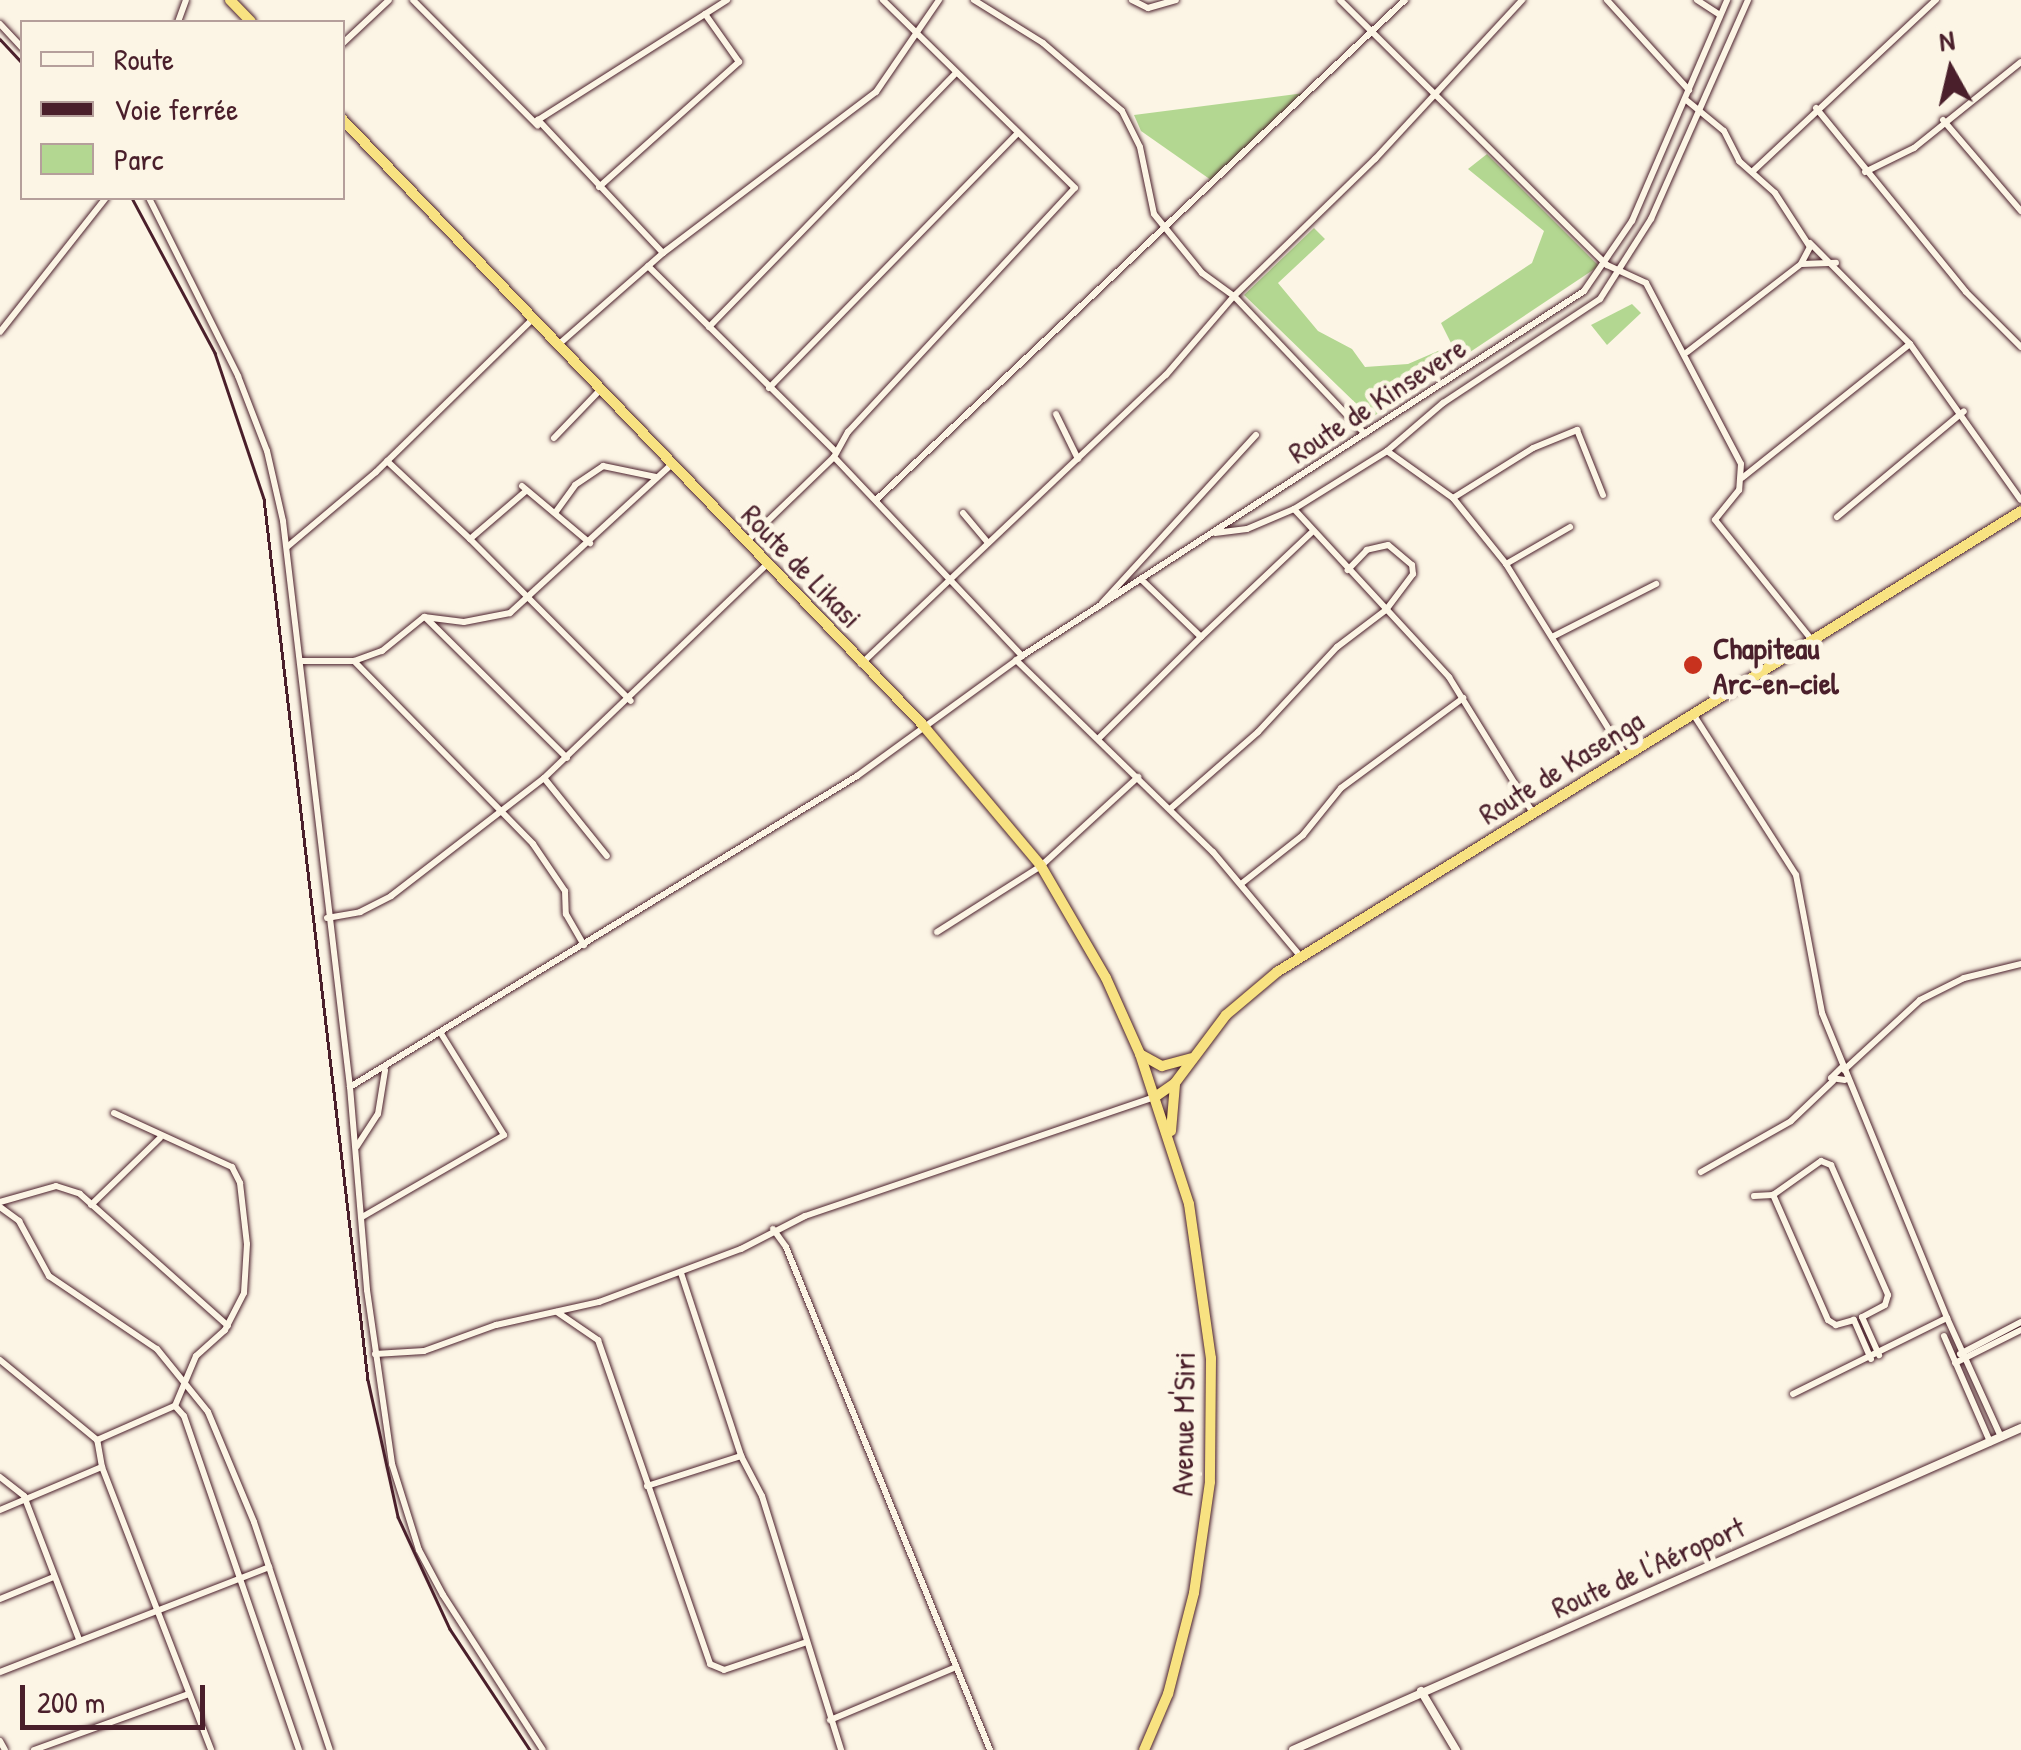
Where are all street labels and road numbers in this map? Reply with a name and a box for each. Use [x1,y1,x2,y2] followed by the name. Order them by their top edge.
[1282,329,1472,471] street label: Route de Kinsevere
[734,497,870,635] street label: Route de Likasi
[1472,702,1650,832] street label: Route de Kasenga
[1164,1351,1202,1497] street label: Avenue M'Siri
[1546,1508,1750,1626] street label: Route de l'Aéroport

